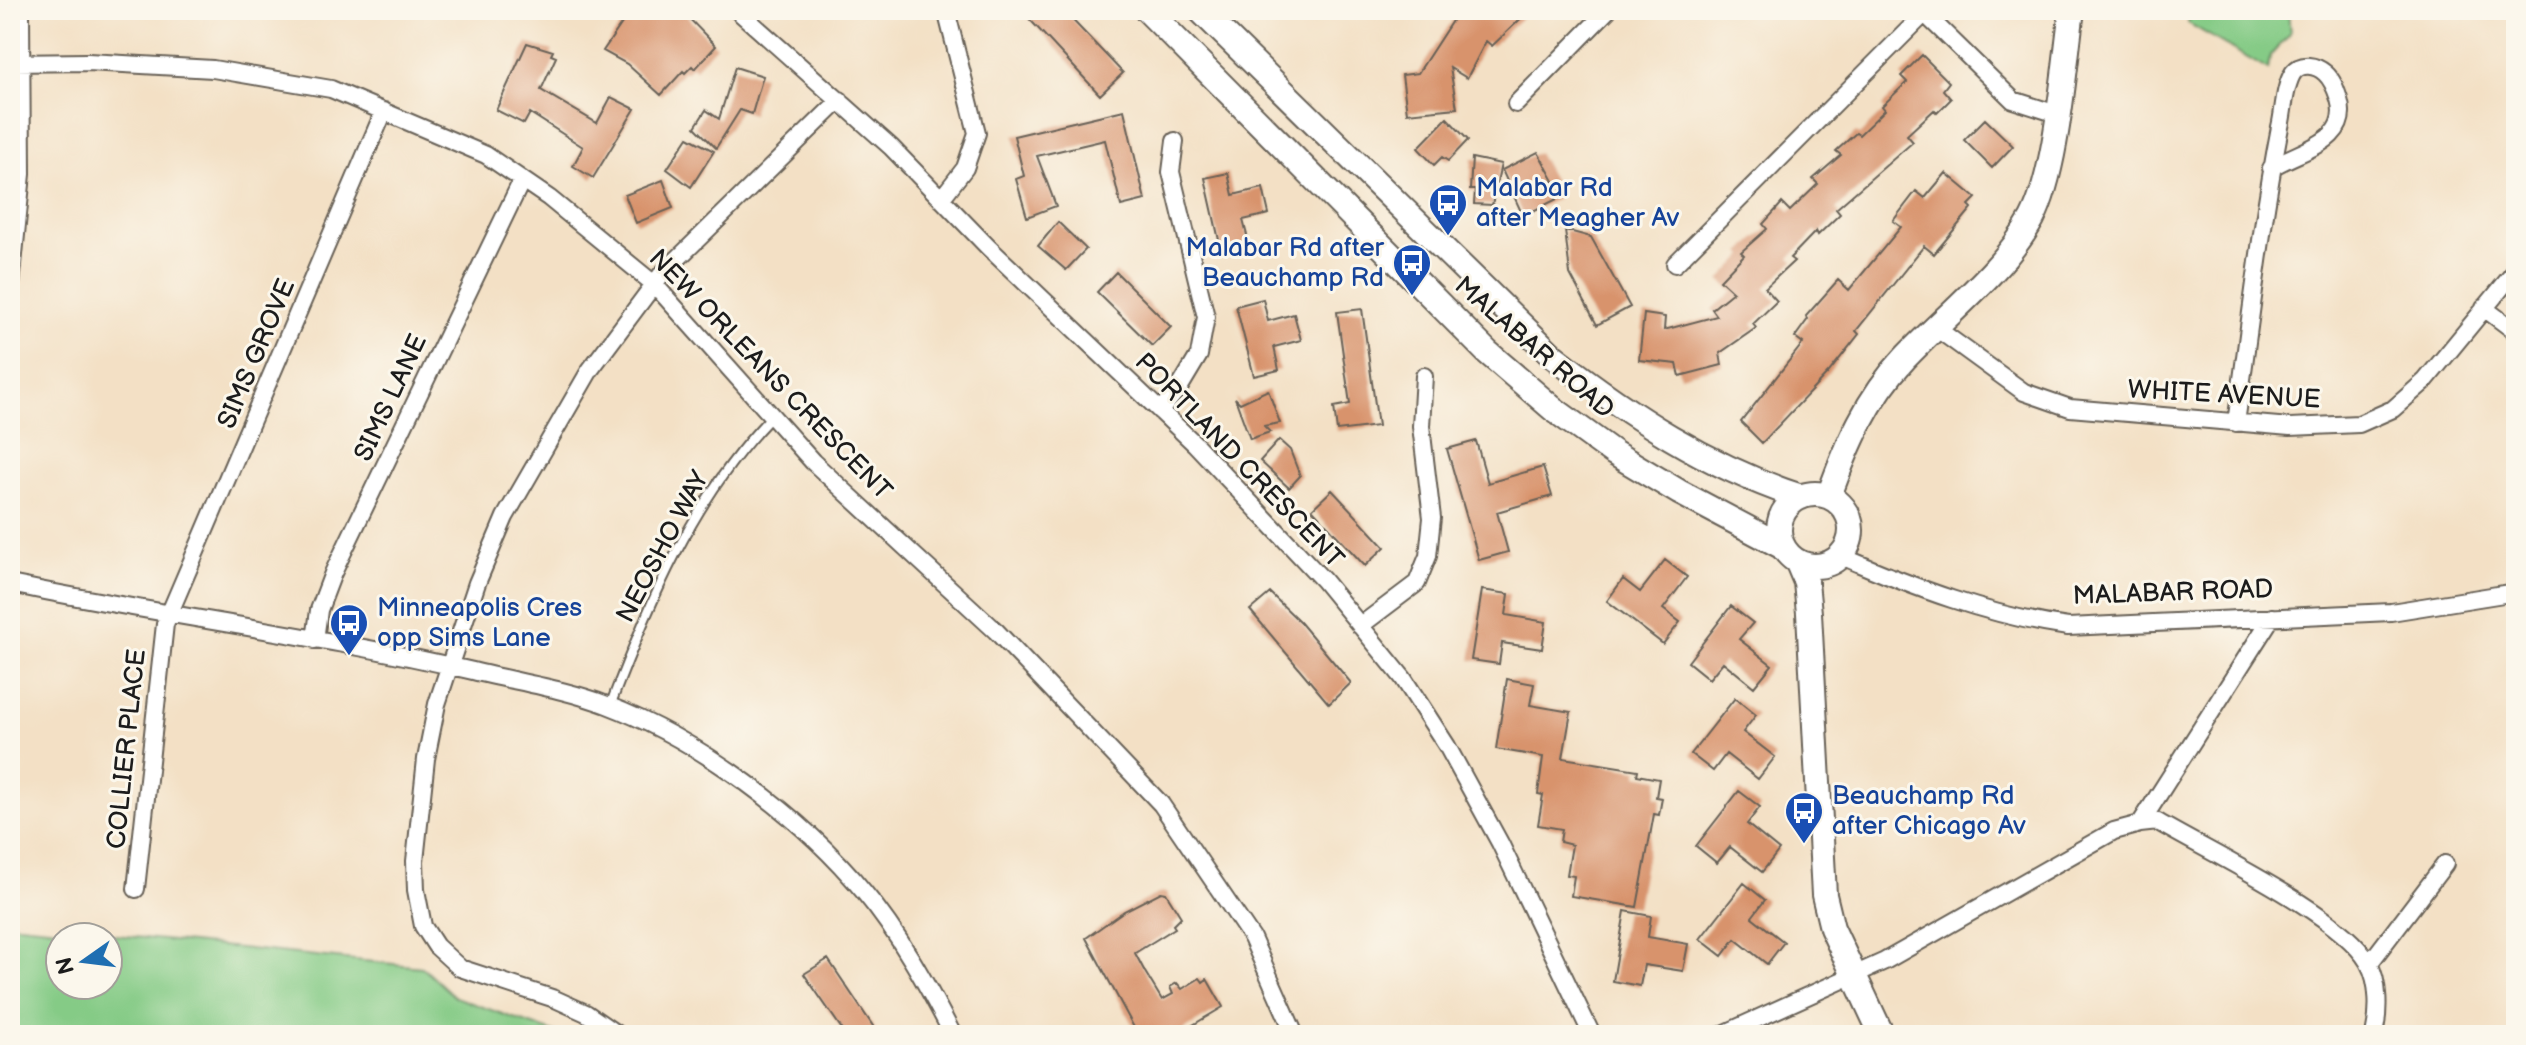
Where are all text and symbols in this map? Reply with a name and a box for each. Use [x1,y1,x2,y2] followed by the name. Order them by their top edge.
[1476,173,1680,234] place label: Malabar Rd after Meagher Av
[1427,182,1469,237] bus stop icon: Malabar Rd after Meagher Av
[1186,233,1385,294] place label: Malabar Rd after Beauchamp Rd
[1391,242,1433,297] bus stop icon: Malabar Rd after Beauchamp Rd
[642,243,898,507] street label: NEW ORLEANS CRESCENT
[1448,270,1620,426] street label: MALABAR ROAD
[212,275,302,433] street label: SIMS GROVE
[348,330,434,466] street label: SIMS LANE
[1128,347,1350,575] street label: PORTLAND CRESCENT
[2127,374,2321,416] street label: WHITE AVENUE
[610,465,716,628] street label: NEOSHO WAY
[2072,574,2274,612] street label: MALABAR ROAD
[377,593,582,654] place label: Minneapolis Cres opp Sims Lane
[328,602,370,657] bus stop icon: Minneapolis Cres opp Sims Lane
[101,647,153,851] street label: COLLIER PLACE
[1832,781,2026,842] place label: Beauchamp Rd after Chicago Av
[1783,790,1825,845] bus stop icon: Beauchamp Rd after Chicago Av
[44,921,124,1001] north arrow
[51,954,81,977] text: N

